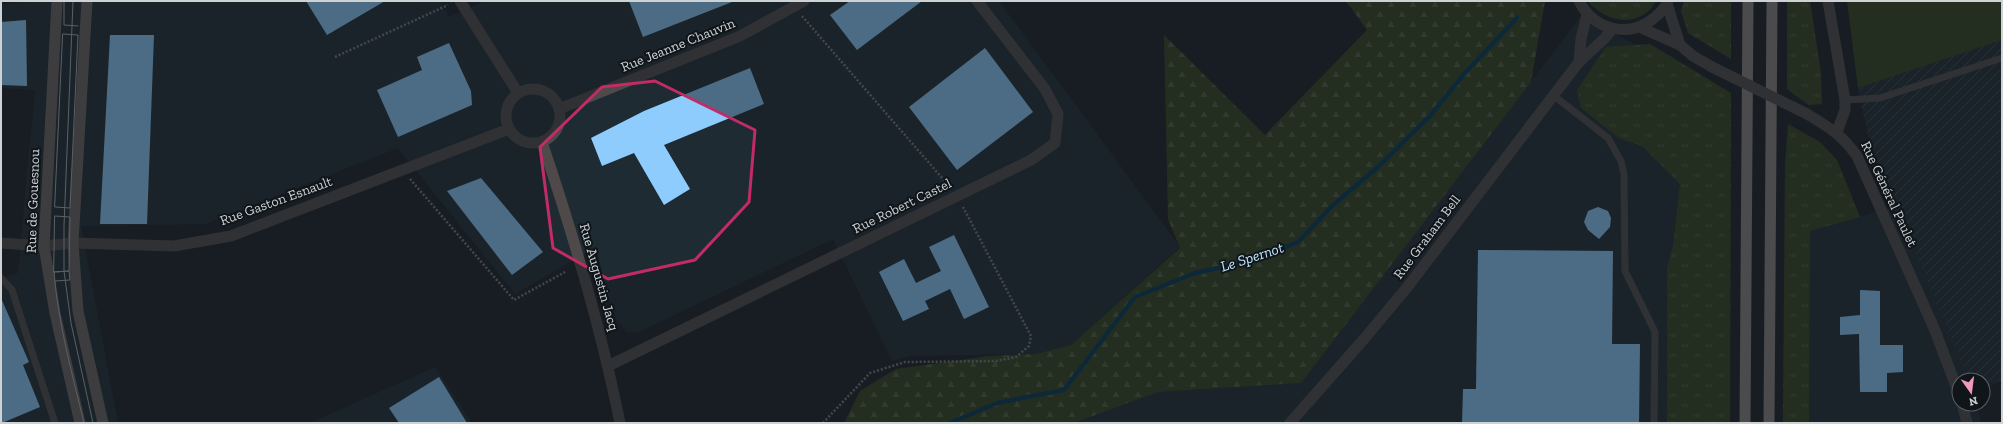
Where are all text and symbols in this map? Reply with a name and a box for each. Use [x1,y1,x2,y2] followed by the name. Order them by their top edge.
[618,14,738,76] street label: Rue Jeanne Chauvin
[1857,138,1921,250] street label: Rue Général Paulet
[23,149,43,253] street label: Rue de Gouesnou
[217,173,335,229] street label: Rue Gaston Esnault
[850,175,954,237] street label: Rue Robert Castel
[1390,191,1464,282] street label: Rue Graham Bell
[576,221,623,333] street label: Rue Augustin Jacq
[1218,238,1286,276] water label: Le Spernot
[1951,372,1991,412] north arrow
[1967,394,1979,409] text: N

